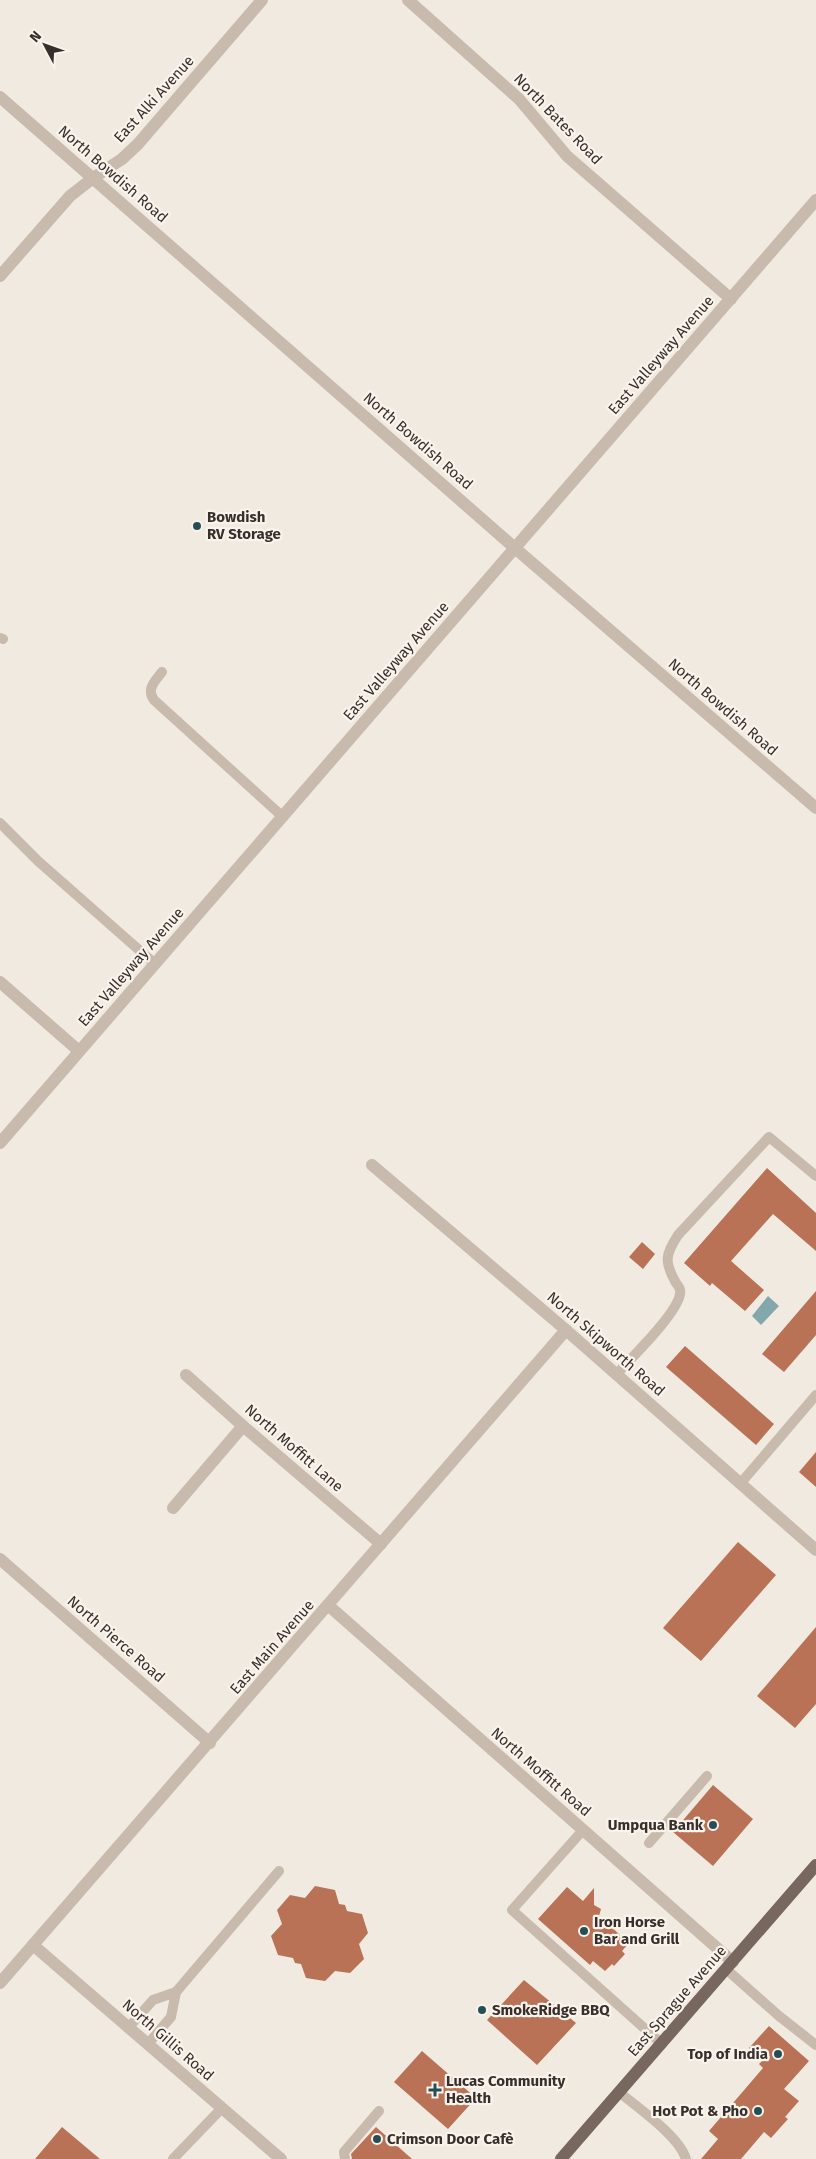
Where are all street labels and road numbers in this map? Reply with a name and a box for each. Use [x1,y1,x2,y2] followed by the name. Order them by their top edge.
[110,52,198,146] street label: East Alki Avenue
[510,70,606,168] street label: North Bates Road
[55,122,171,226] street label: North Bowdish Road
[604,292,718,418] street label: East Valleyway Avenue
[360,389,476,493] street label: North Bowdish Road
[339,598,453,724] street label: East Valleyway Avenue
[665,655,781,759] street label: North Bowdish Road
[74,904,188,1030] street label: East Valleyway Avenue
[543,1288,669,1400] street label: North Skipworth Road
[241,1400,347,1496] street label: North Moffitt Lane
[64,1592,168,1686] street label: North Pierce Road
[226,1596,318,1698] street label: East Main Avenue
[487,1724,595,1820] street label: North Moffitt Road
[624,1942,730,2060] street label: East Sprague Avenue
[119,1995,217,2085] street label: North Gillis Road

